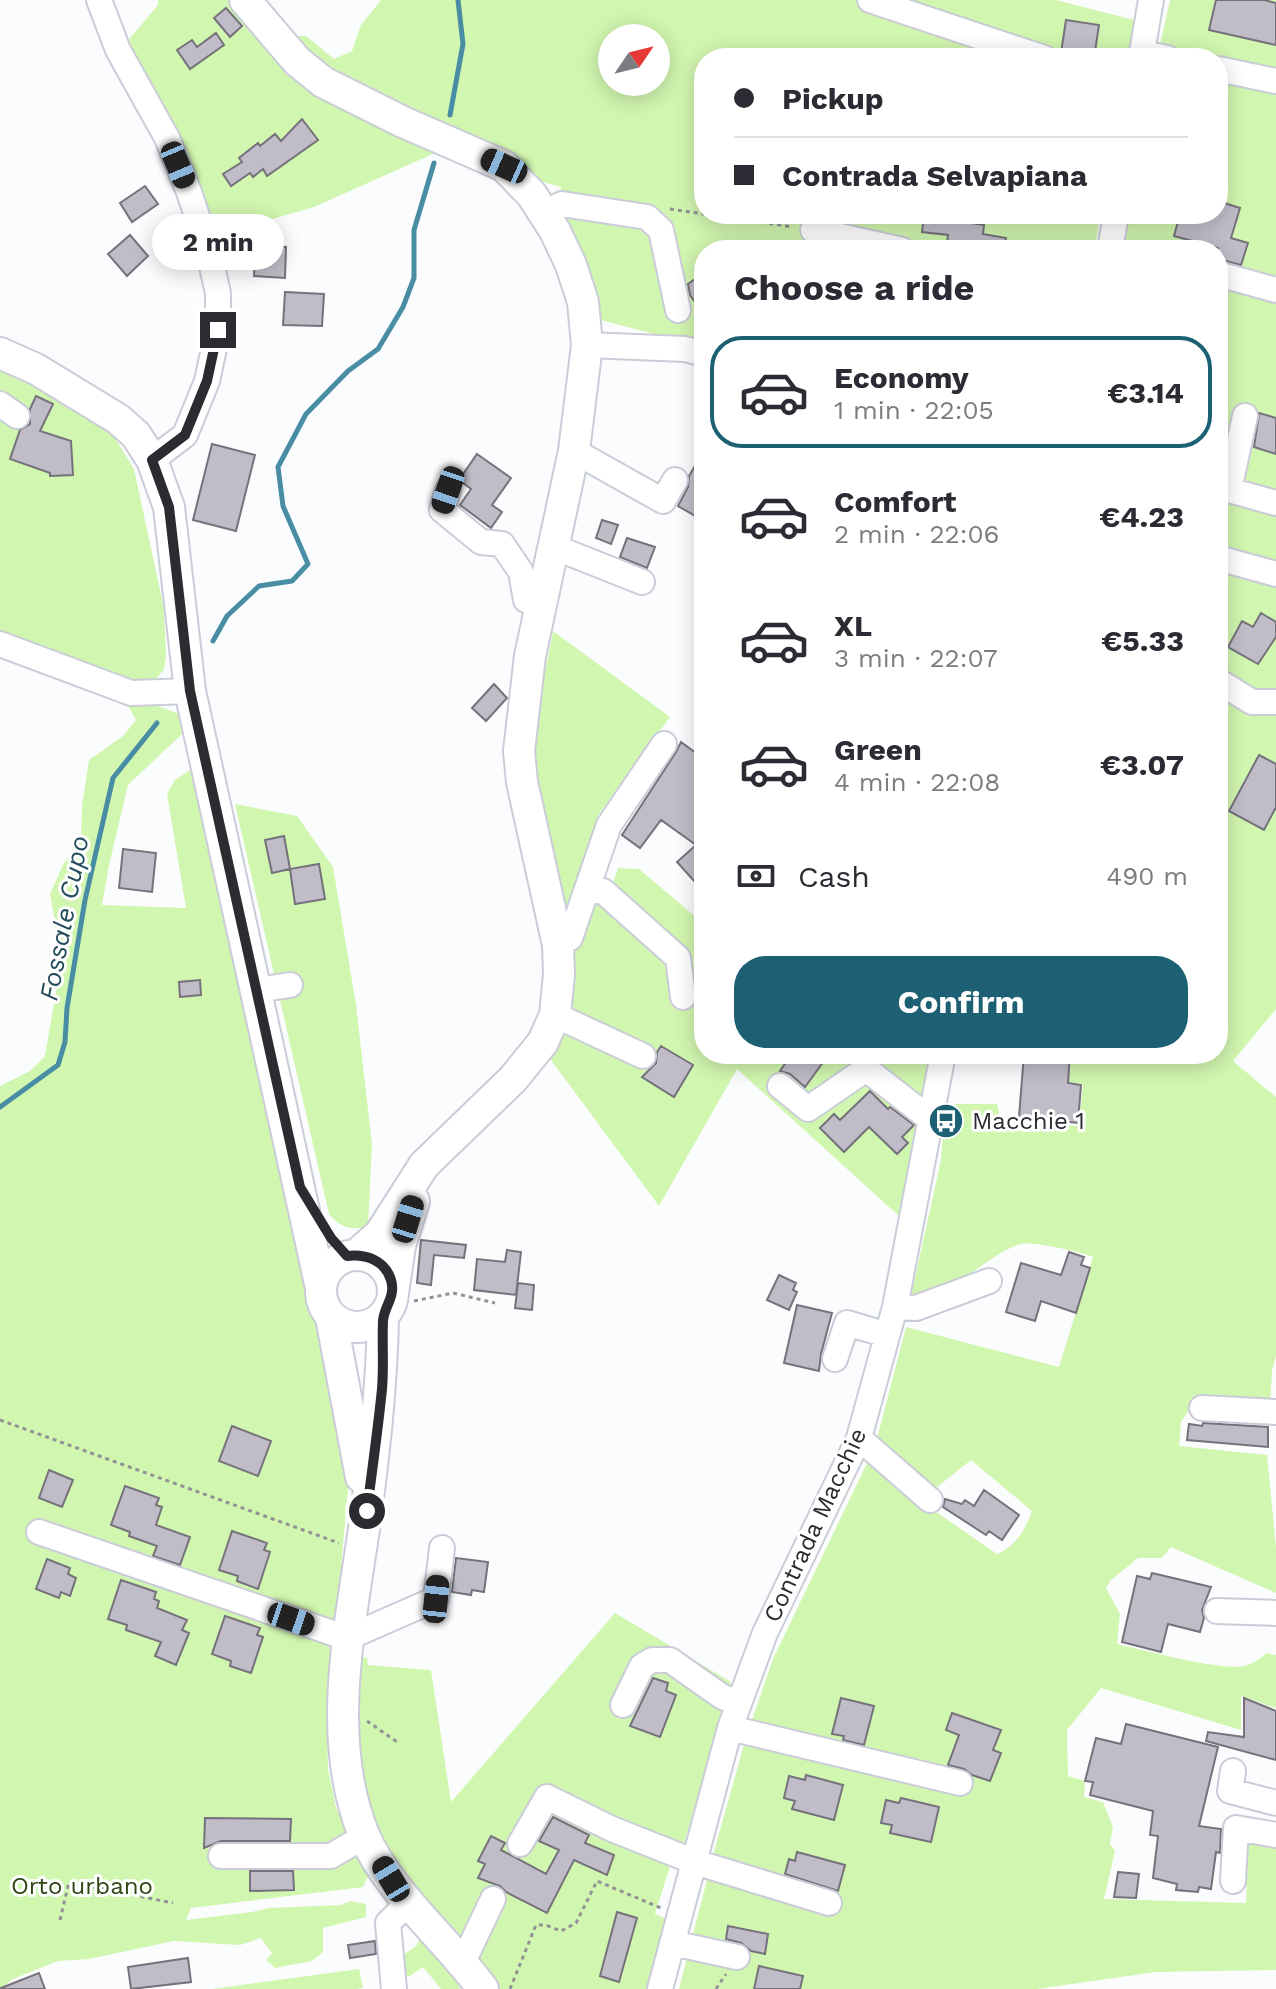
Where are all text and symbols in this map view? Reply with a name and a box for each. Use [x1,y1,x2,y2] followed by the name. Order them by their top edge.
[598,24,670,96] north arrow
[598,24,670,96] map controls
[782,81,884,116] text: Pickup
[158,138,198,192] car
[477,145,531,187] car
[782,158,1087,193] text: Contrada Selvapiana
[152,214,284,270] callout: 2 min
[182,227,254,257] text: 2 min
[734,267,974,309] text: Choose a ride
[200,312,236,348] route end
[738,356,810,428] icon: car
[834,360,969,395] text: Economy
[1107,375,1184,410] text: €3.14
[834,395,994,425] text: 1 min · 22:05
[429,463,467,517] car
[738,480,810,552] icon: car
[834,484,956,519] text: Comfort
[1099,499,1184,534] text: €4.23
[834,519,999,549] text: 2 min · 22:06
[738,604,810,676] icon: car
[834,608,872,643] text: XL
[1101,623,1184,658] text: €5.33
[834,643,998,673] text: 3 min · 22:07
[738,728,810,800] icon: car
[834,732,922,767] text: Green
[1100,747,1184,782] text: €3.07
[834,767,1000,797] text: 4 min · 22:08
[33,833,95,1003] water label: Fossale Cupo
[734,854,778,898] icon: cash
[798,859,870,894] text: Cash
[1106,861,1188,891] text: 490 m
[734,956,1188,1048] button: Confirm
[927,1102,965,1140] bus stop icon: Macchie 1
[972,1107,1085,1135] place label: Macchie 1
[390,1193,426,1245] car
[758,1424,872,1626] street label: Contrada Macchie
[349,1493,385,1529] route start
[422,1574,450,1624] car
[264,1600,318,1638] car
[368,1852,414,1906] car
[11,1872,153,1900] park label: Orto urbano

